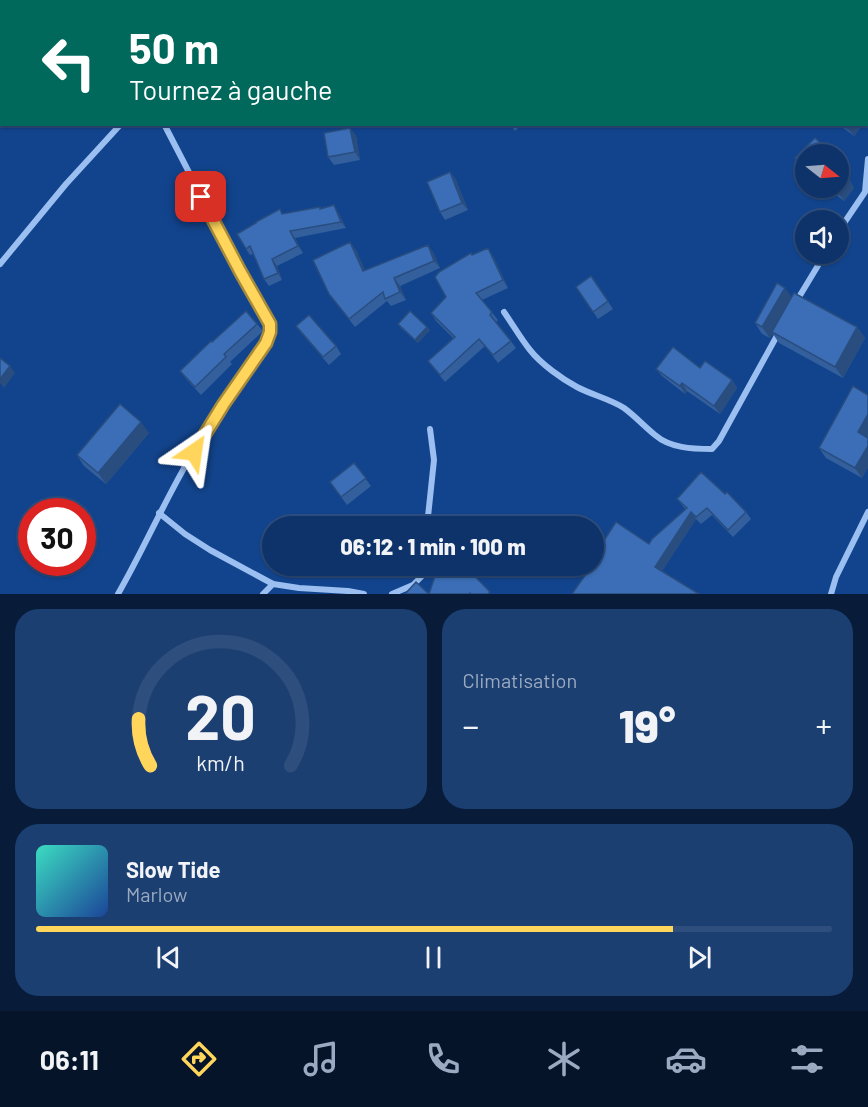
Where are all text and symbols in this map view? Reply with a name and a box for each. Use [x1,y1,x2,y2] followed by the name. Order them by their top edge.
[129,22,219,72] text: 50 m
[30,24,108,102] icon: left
[129,73,332,105] text: Tournez à gauche
[795,144,849,198] north arrow
[795,144,849,264] map controls
[175,171,226,222] pin
[184,180,217,213] icon: arrive
[795,210,849,264] button: sound
[162,420,226,484] position arrow
[18,498,96,576] speed limit sign: 30
[340,533,526,559] text: 06:12 · 1 min · 100 m
[463,668,577,692] text: Climatisation
[185,678,256,752] text: 20
[619,698,676,752] text: 19°
[463,705,479,745] text: −
[816,705,832,745] text: +
[196,750,245,775] text: km/h
[126,856,221,882] text: Slow Tide
[126,882,187,906] text: Marlow
[152,941,185,974] icon: previous
[417,941,450,974] icon: pause
[683,941,716,974] icon: next
[178,1038,220,1080] icon: directions
[300,1038,342,1080] icon: music
[422,1038,464,1080] icon: phone
[543,1038,585,1080] icon: climate
[665,1038,707,1080] icon: car
[786,1038,828,1080] icon: filters
[40,1043,99,1075] text: 06:11

